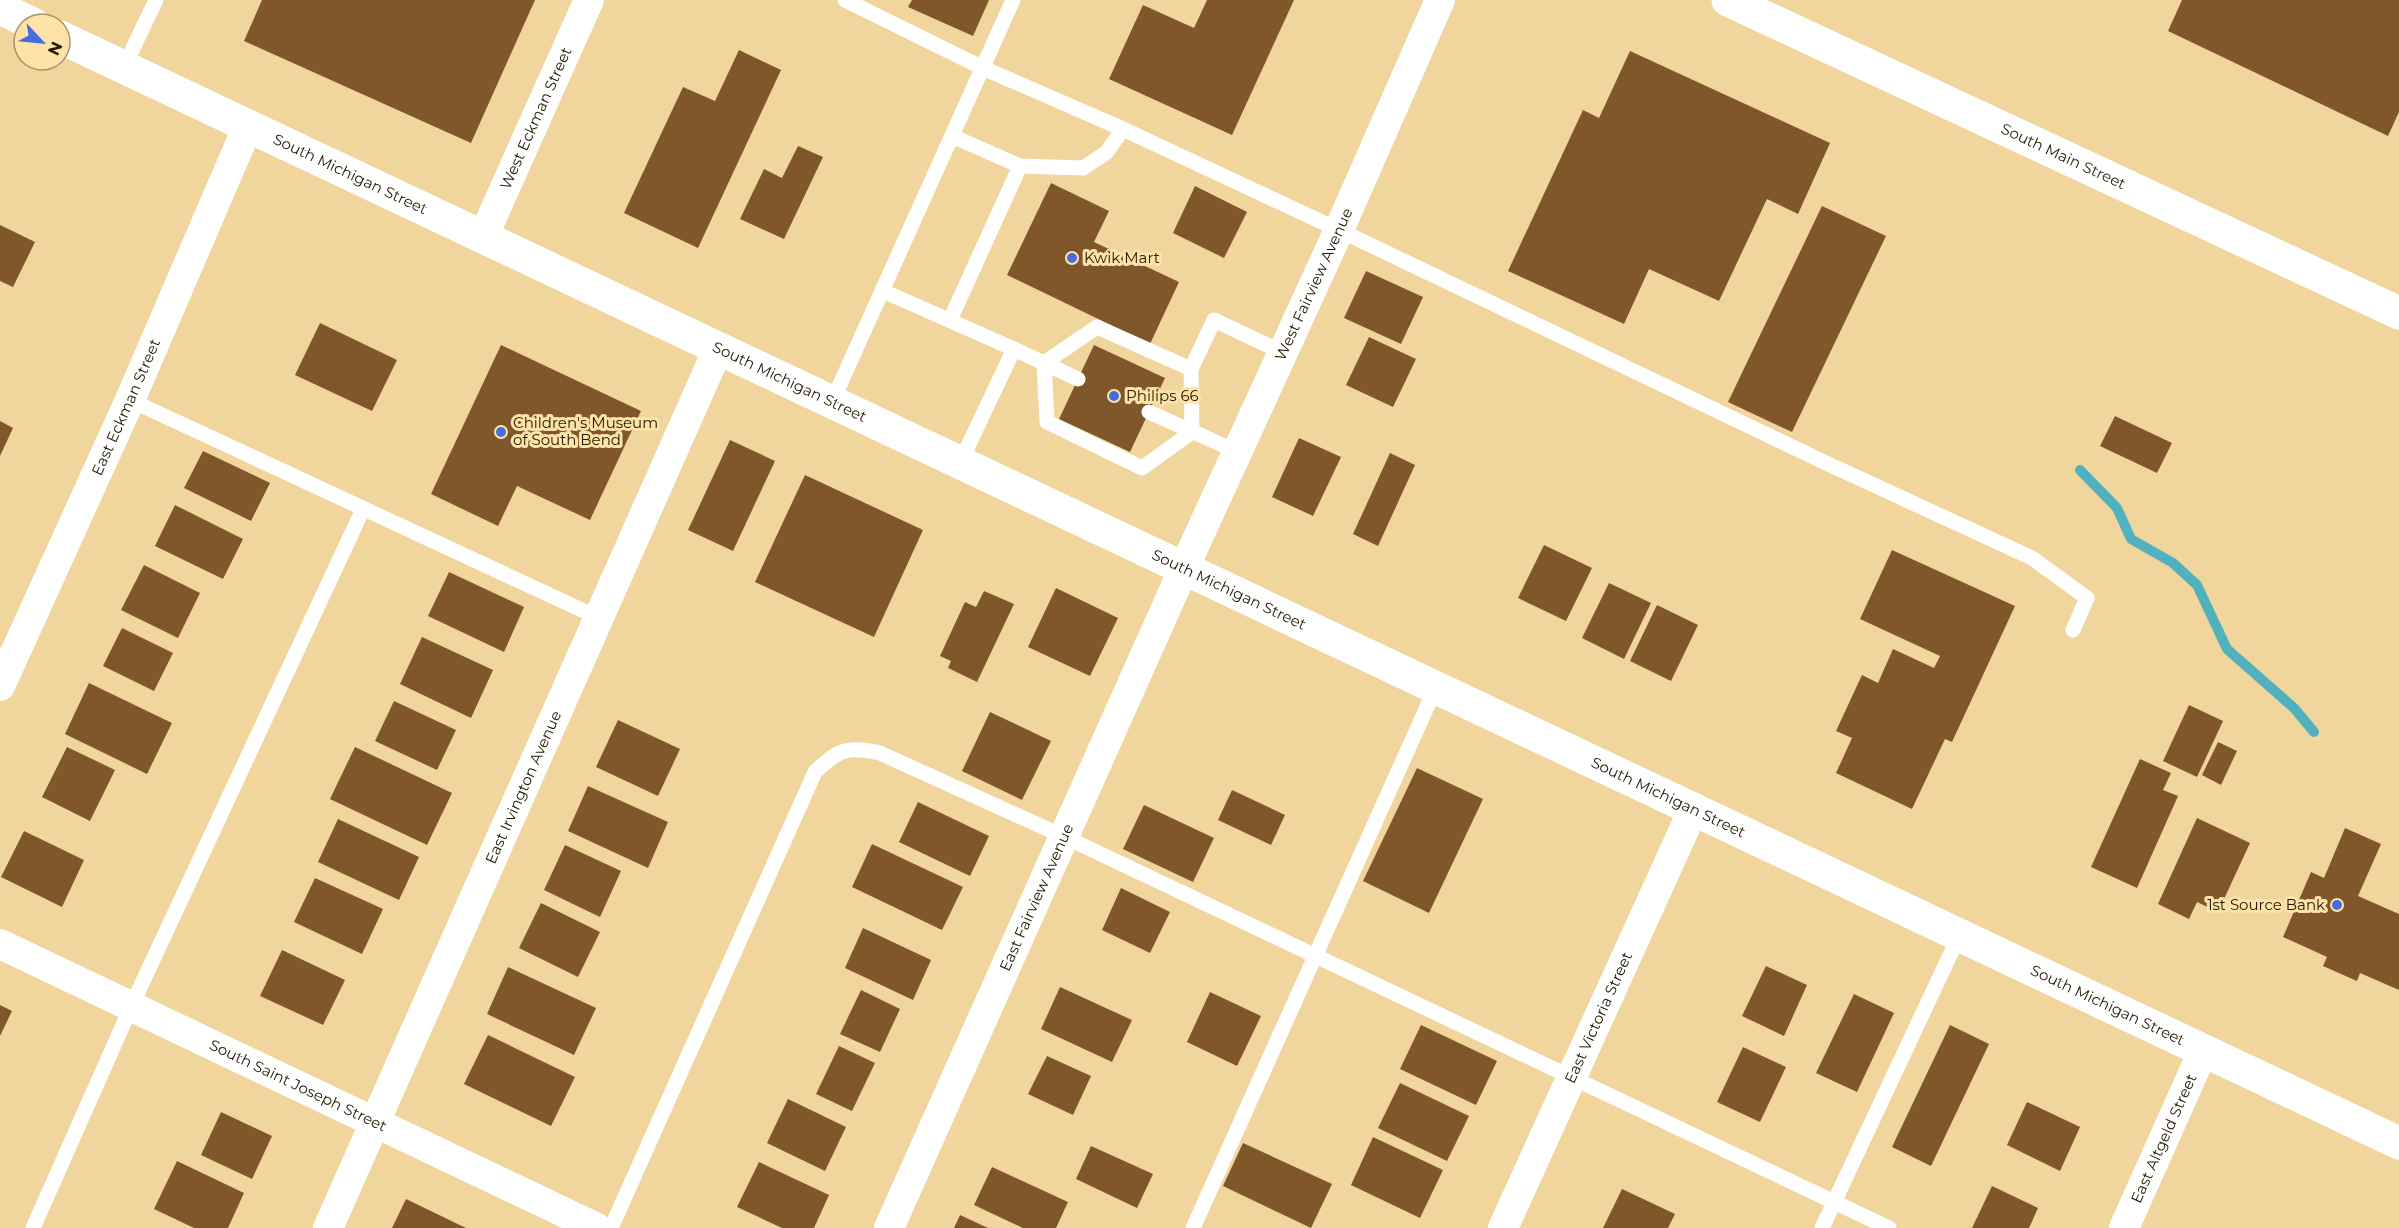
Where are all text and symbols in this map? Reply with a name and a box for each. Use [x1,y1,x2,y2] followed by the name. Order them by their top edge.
[12,12,72,72] north arrow
[44,38,66,58] text: N
[496,44,576,192] street label: West Eckman Street
[1998,119,2129,193] street label: South Main Street
[270,129,431,218] street label: South Michigan Street
[1271,205,1356,363] street label: West Fairview Avenue
[1084,248,1160,267] place label: Kwik Mart
[1065,251,1079,265] marker: Kwik Mart
[87,336,164,478] street label: East Eckman Street
[710,337,870,426] street label: South Michigan Street
[1126,386,1199,405] place label: Philips 66
[1107,389,1121,403] marker: Philips 66
[513,413,658,449] place label: Children's Museum of South Bend
[494,425,508,439] marker: Children's Museum of South Bend
[1149,545,1309,634] street label: South Michigan Street
[481,708,565,867] street label: East Irvington Avenue
[1588,752,1749,842] street label: South Michigan Street
[995,821,1077,974] street label: East Fairview Avenue
[2207,895,2325,914] place label: 1st Source Bank
[2330,898,2344,912] marker: 1st Source Bank
[1560,949,1636,1086] street label: East Victoria Street
[2028,960,2188,1049] street label: South Michigan Street
[206,1035,390,1136] street label: South Saint Joseph Street
[2126,1071,2201,1206] street label: East Altgeld Street

